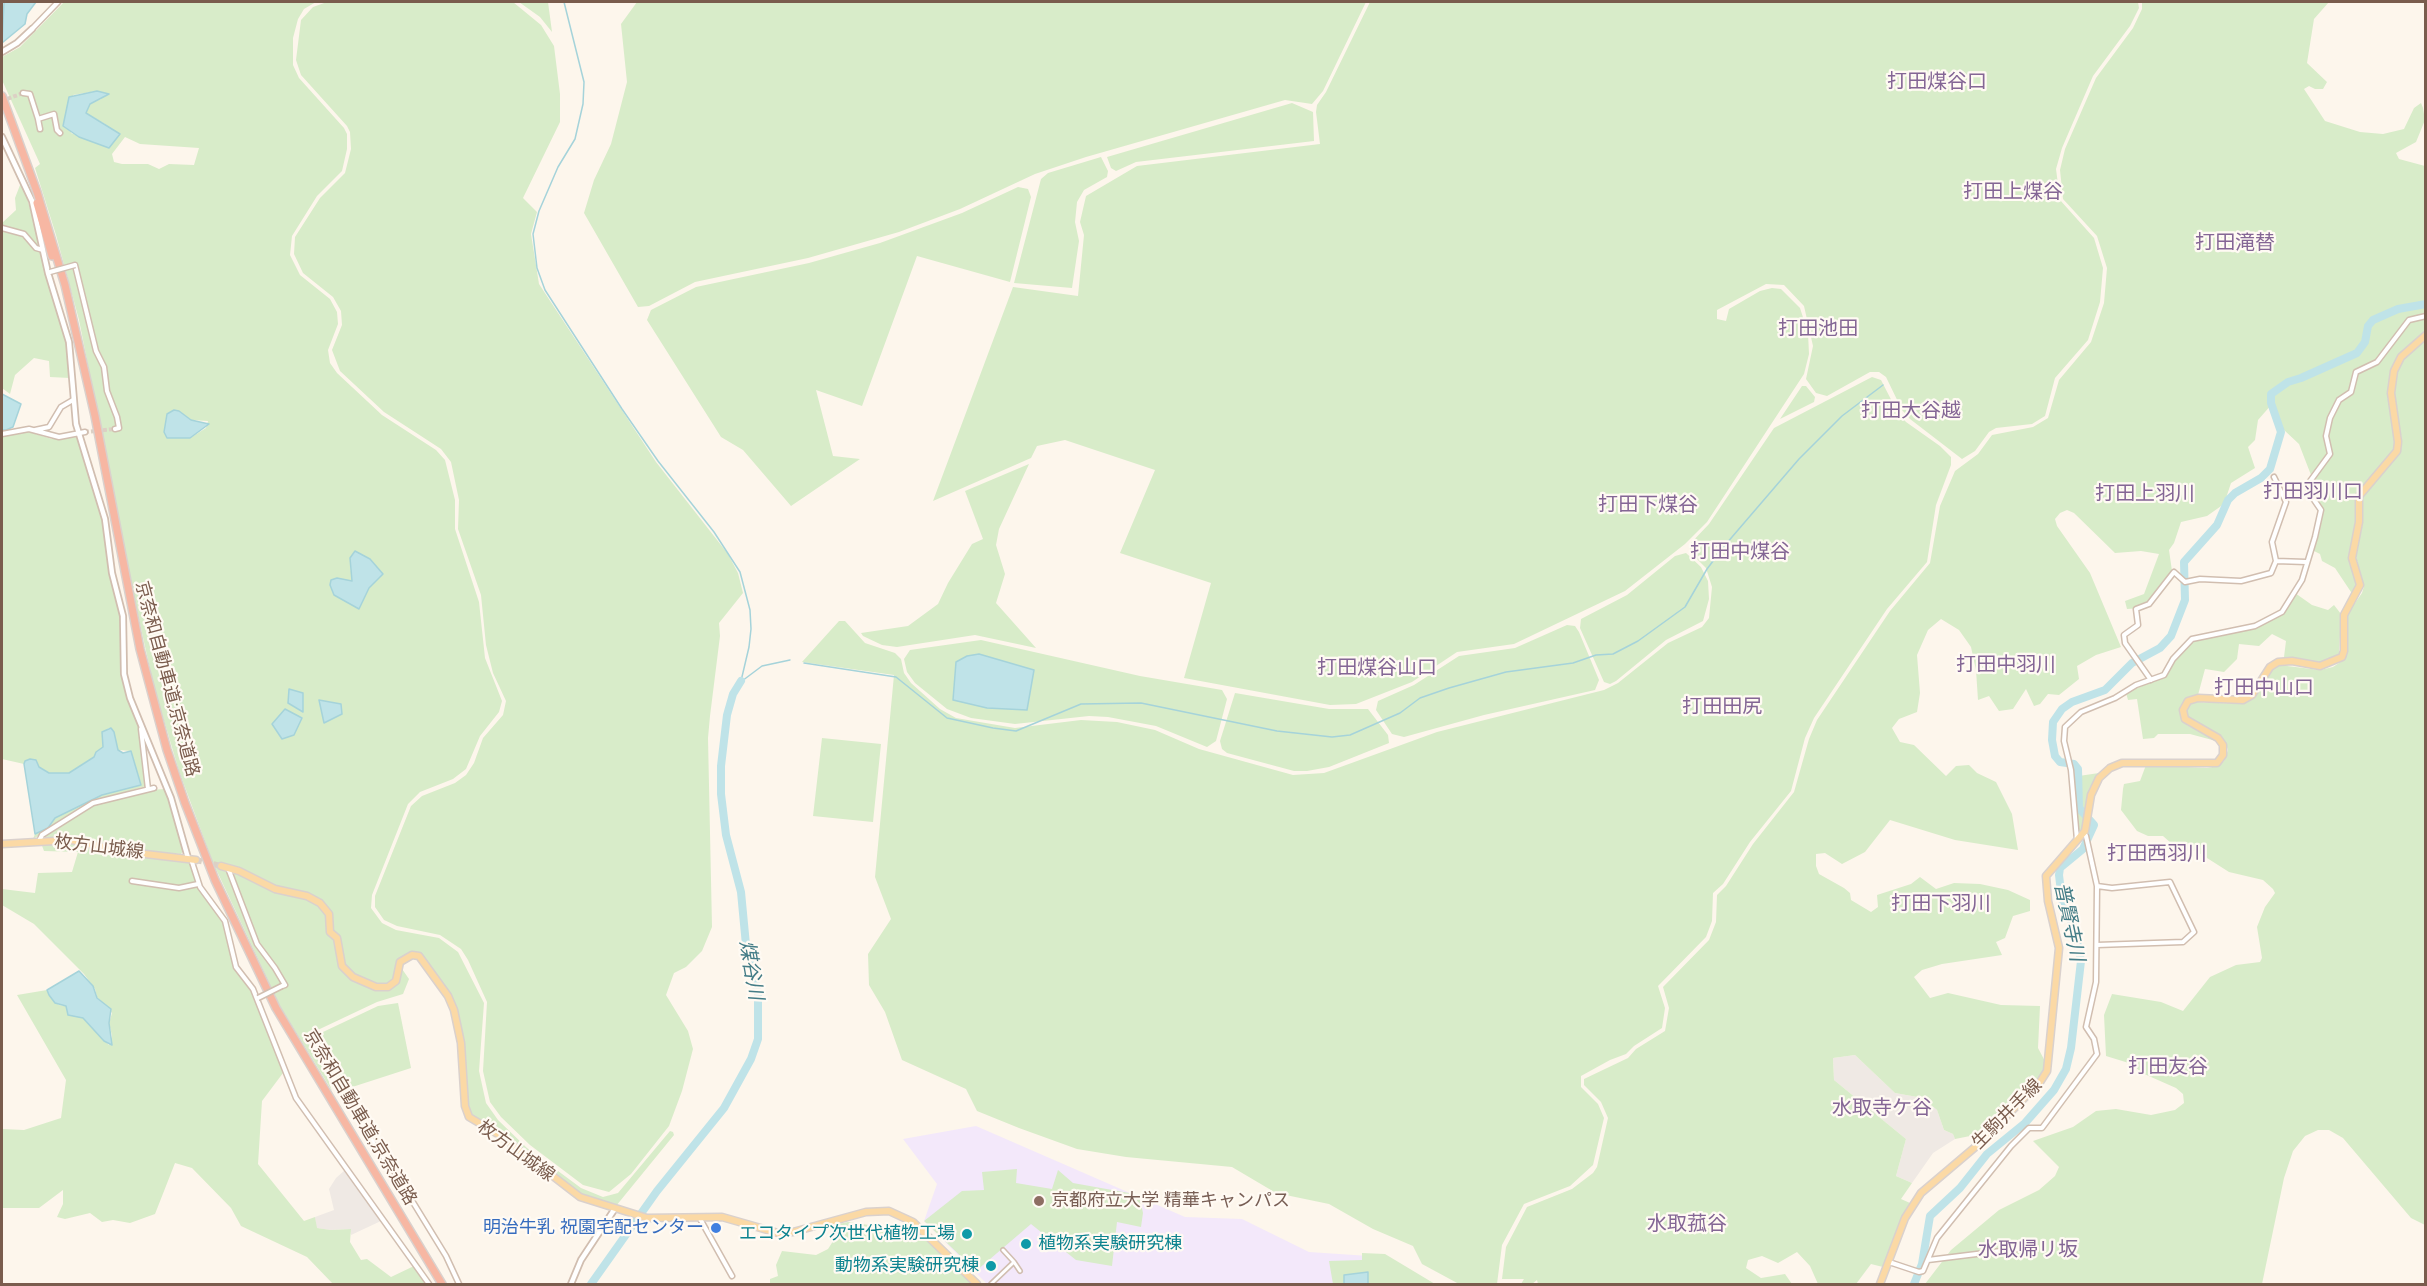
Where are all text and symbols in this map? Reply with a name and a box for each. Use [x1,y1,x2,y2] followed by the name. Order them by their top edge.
[1887,70,1987,94] district label: 打田煤谷口
[1963,180,2063,204] district label: 打田上煤谷
[2195,231,2275,255] district label: 打田滝替
[1778,317,1858,341] district label: 打田池田
[1861,399,1961,423] district label: 打田大谷越
[2263,480,2363,504] district label: 打田羽川口
[2095,482,2195,506] district label: 打田上羽川
[1598,493,1698,517] district label: 打田下煤谷
[1690,540,1790,564] district label: 打田中煤谷
[130,579,204,779] street label: 京奈和自動車道;京奈道路
[1956,653,2056,677] district label: 打田中羽川
[1317,656,1437,680] district label: 打田煤谷山口
[2214,676,2314,700] district label: 打田中山口
[1682,695,1762,719] district label: 打田田尻
[53,831,145,863] street label: 枚方山城線
[2107,842,2207,866] district label: 打田西羽川
[2049,880,2089,964] water label: 普賢寺川
[1891,892,1991,916] district label: 打田下羽川
[734,938,768,1002] water label: 煤谷川
[299,1025,421,1209] street label: 京奈和自動車道;京奈道路
[2128,1055,2208,1079] district label: 打田友谷
[1968,1075,2046,1153] street label: 生駒井手線
[1832,1096,1932,1120] district label: 水取寺ケ谷
[473,1116,559,1186] street label: 枚方山城線
[1051,1190,1290,1212] place label: 京都府立大学 精華キャンパス
[1032,1194,1046,1208] marker: 京都府立大学 精華キャンパス
[1647,1212,1727,1236] district label: 水取菰谷
[483,1217,704,1239] place label: 明治牛乳 祝園宅配センター
[709,1221,723,1235] marker: 明治牛乳 祝園宅配センター
[739,1223,955,1245] place label: エコタイプ次世代植物工場
[960,1227,974,1241] marker: エコタイプ次世代植物工場
[1038,1233,1182,1255] place label: 植物系実験研究棟
[1019,1237,1033,1251] marker: 植物系実験研究棟
[1978,1238,2078,1262] district label: 水取帰リ坂
[835,1255,979,1277] place label: 動物系実験研究棟
[984,1259,998,1273] marker: 動物系実験研究棟

